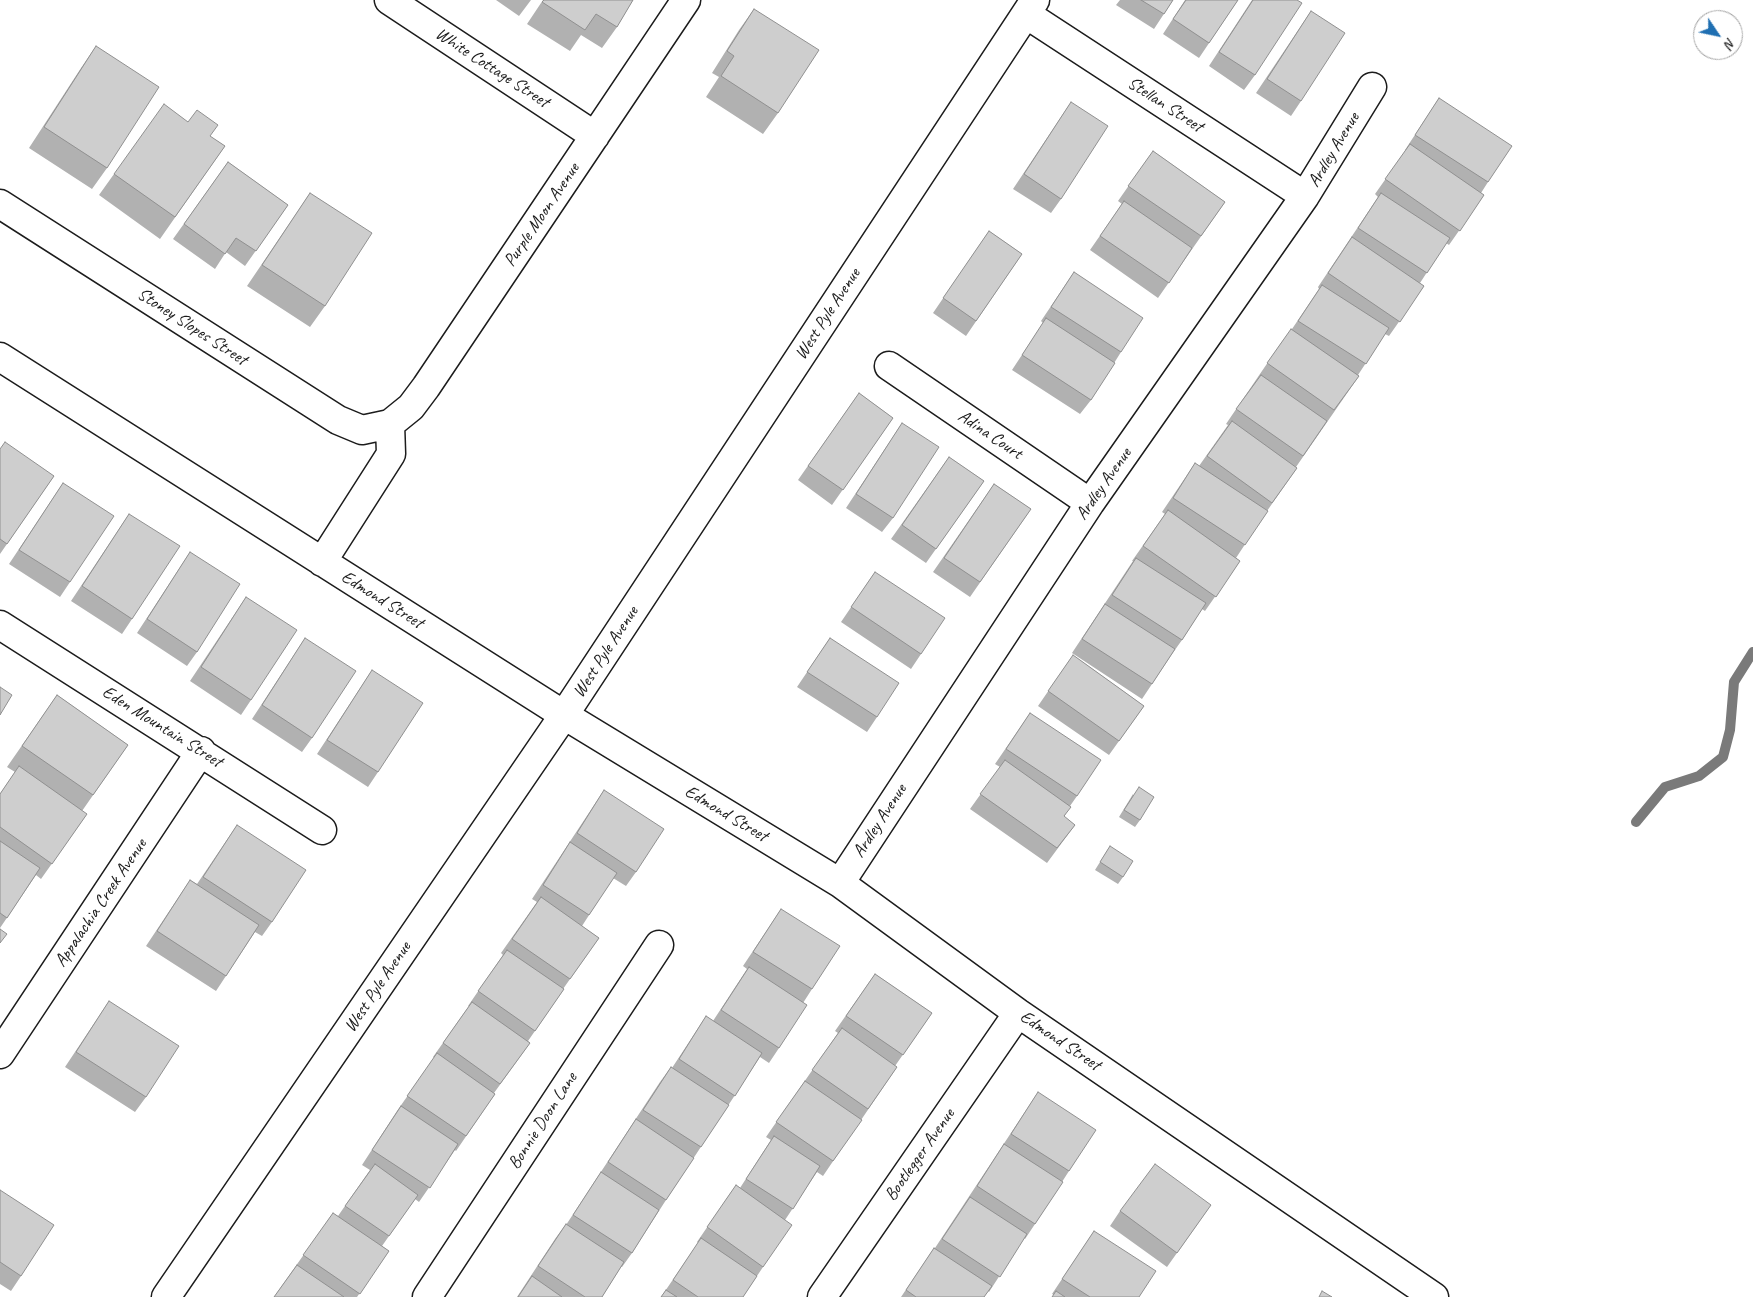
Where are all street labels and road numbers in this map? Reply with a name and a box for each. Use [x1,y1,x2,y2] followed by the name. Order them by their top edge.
[431,23,553,113] street label: White Cottage Street
[1123,73,1207,137] street label: Stellan Street
[1303,109,1365,191] street label: Ardley Avenue
[499,159,585,271] street label: Purple Moon Avenue
[790,264,866,364] street label: West Pyle Avenue
[133,283,251,371] street label: Stoney Slopes Street
[954,406,1026,464] street label: Adina Court
[1071,444,1137,524] street label: Ardley Avenue
[337,566,427,634] street label: Edmond Street
[568,602,644,702] street label: West Pyle Avenue
[98,681,226,773] street label: Eden Mountain Street
[848,780,912,862] street label: Ardley Avenue
[681,781,771,847] street label: Edmond Street
[50,835,152,971] street label: Appalachia Creek Avenue
[340,938,416,1036] street label: West Pyle Avenue
[1016,1006,1104,1076] street label: Edmond Street
[504,1069,582,1173] street label: Bonnie Doon Lane
[880,1105,960,1205] street label: Bootlegger Avenue

